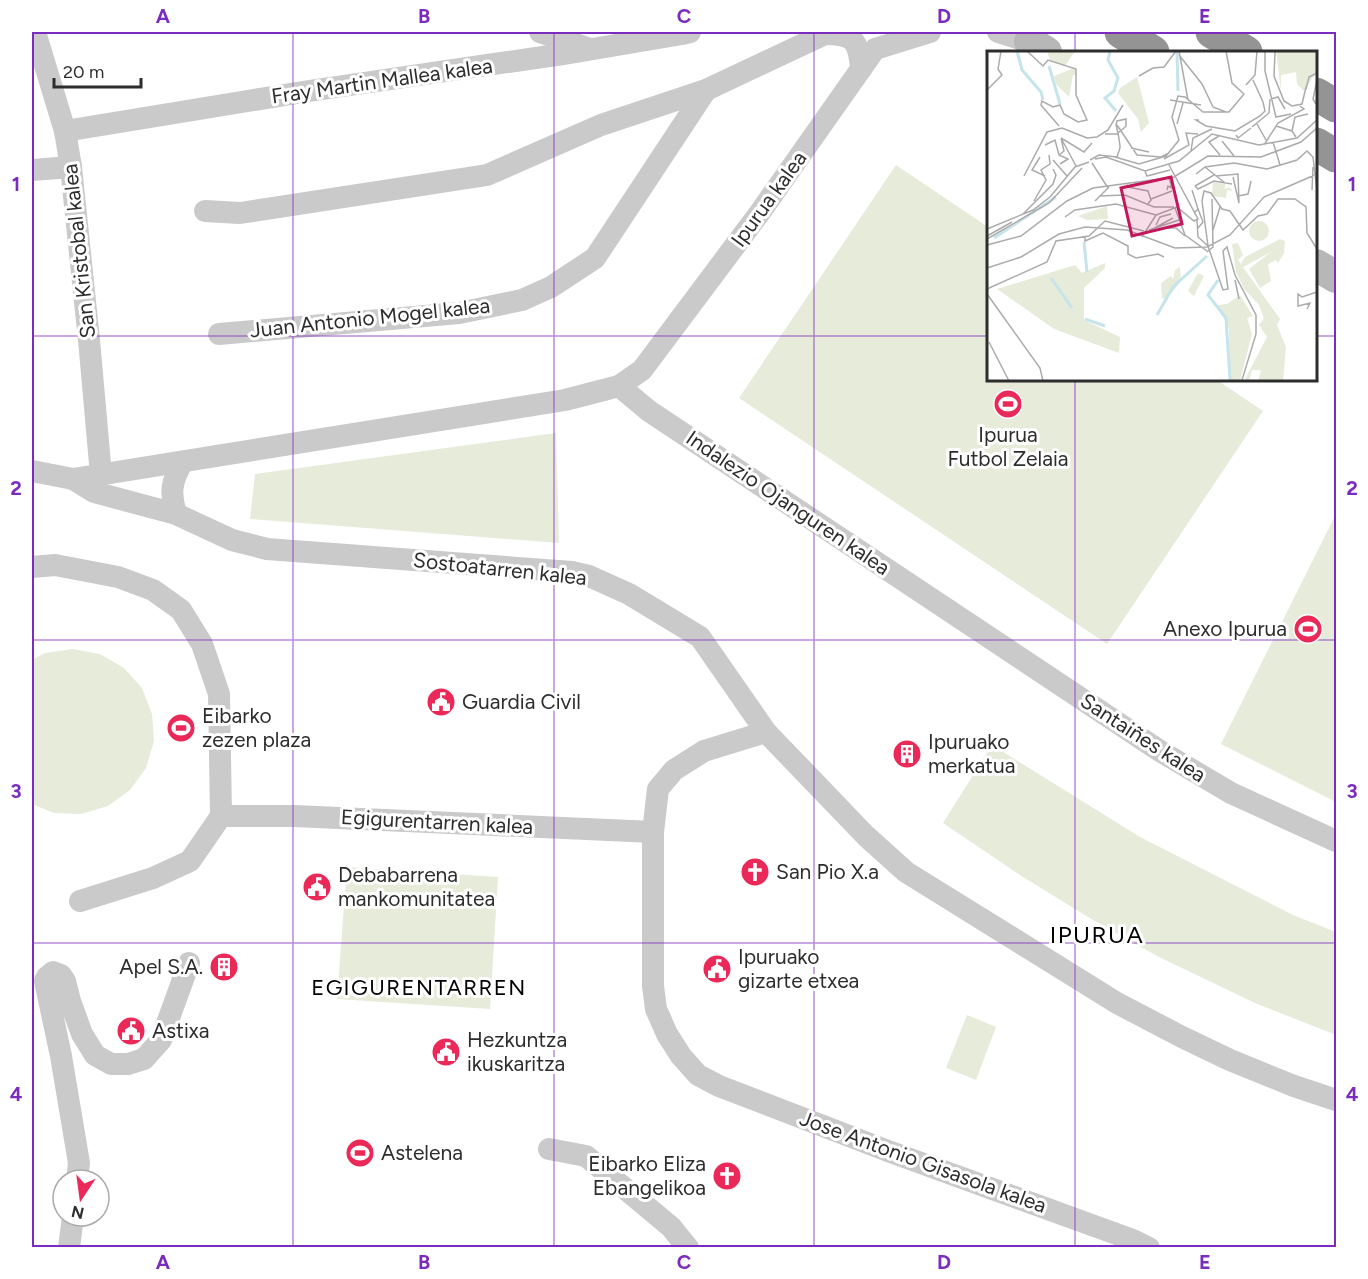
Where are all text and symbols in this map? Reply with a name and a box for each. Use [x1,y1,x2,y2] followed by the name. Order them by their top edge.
[156,4,171,28] text: A
[418,4,430,28] text: B
[677,4,691,28] text: C
[937,4,951,28] text: D
[1199,4,1211,28] text: E
[54,51,141,89] scale bar
[987,51,1317,381] inset map
[270,53,494,108] street label: Fray Martin Mallea kalea
[63,61,104,83] text: 20 m
[726,146,812,251] street label: Ipurua kalea
[57,163,100,340] street label: San Kristobal kalea
[12,172,20,196] text: 1
[1348,172,1356,196] text: 1
[249,292,491,343] street label: Juan Antonio Mogel kalea
[992,388,1024,420] sports icon: Ipurua Futbol Zelaia
[948,422,1068,471] place label: Ipurua Futbol Zelaia
[682,425,895,580] street label: Indalezio Ojanguren kalea
[10,476,22,500] text: 2
[1346,476,1358,500] text: 2
[412,547,588,590] street label: Sostoatarren kalea
[1292,613,1324,645] sports icon: Anexo Ipurua
[1163,616,1287,641] place label: Anexo Ipurua
[425,686,457,718] public building icon: Guardia Civil
[1076,688,1211,787] street label: Santaiñes kalea
[462,689,581,714] place label: Guardia Civil
[202,703,311,752] place label: Eibarko zezen plaza
[165,712,197,744] sports icon: Eibarko zezen plaza
[928,729,1015,778] place label: Ipuruako merkatua
[891,738,923,770] building icon: Ipuruako merkatua
[10,779,22,803] text: 3
[1346,779,1358,803] text: 3
[340,804,534,839] street label: Egigurentarren kalea
[739,856,771,888] church icon: San Pio X.a
[776,859,879,884] place label: San Pio X.a
[338,862,495,911] place label: Debabarrena mankomunitatea
[301,871,333,903] public building icon: Debabarrena mankomunitatea
[1050,920,1144,949] district label: IPURUA
[738,944,859,993] place label: Ipuruako gizarte etxea
[208,951,240,983] building icon: Apel S.A.
[701,953,733,985] public building icon: Ipuruako gizarte etxea
[119,954,203,979] place label: Apel S.A.
[311,974,527,1001] district label: EGIGURENTARREN
[115,1015,147,1047] public building icon: Astixa
[152,1018,209,1043] place label: Astixa
[467,1027,567,1076] place label: Hezkuntza ikuskaritza
[430,1036,462,1068] public building icon: Hezkuntza ikuskaritza
[10,1082,23,1106] text: 4
[1346,1082,1359,1106] text: 4
[796,1105,1050,1218] street label: Jose Antonio Gisasola kalea
[344,1137,376,1169] sports icon: Astelena
[381,1140,463,1165] place label: Astelena
[588,1151,706,1200] place label: Eibarko Eliza Ebangelikoa
[711,1160,743,1192] church icon: Eibarko Eliza Ebangelikoa
[51,1168,111,1228] north arrow
[70,1201,86,1223] text: N
[156,1250,171,1274] text: A
[418,1250,430,1274] text: B
[677,1250,691,1274] text: C
[937,1250,951,1274] text: D
[1199,1250,1211,1274] text: E

